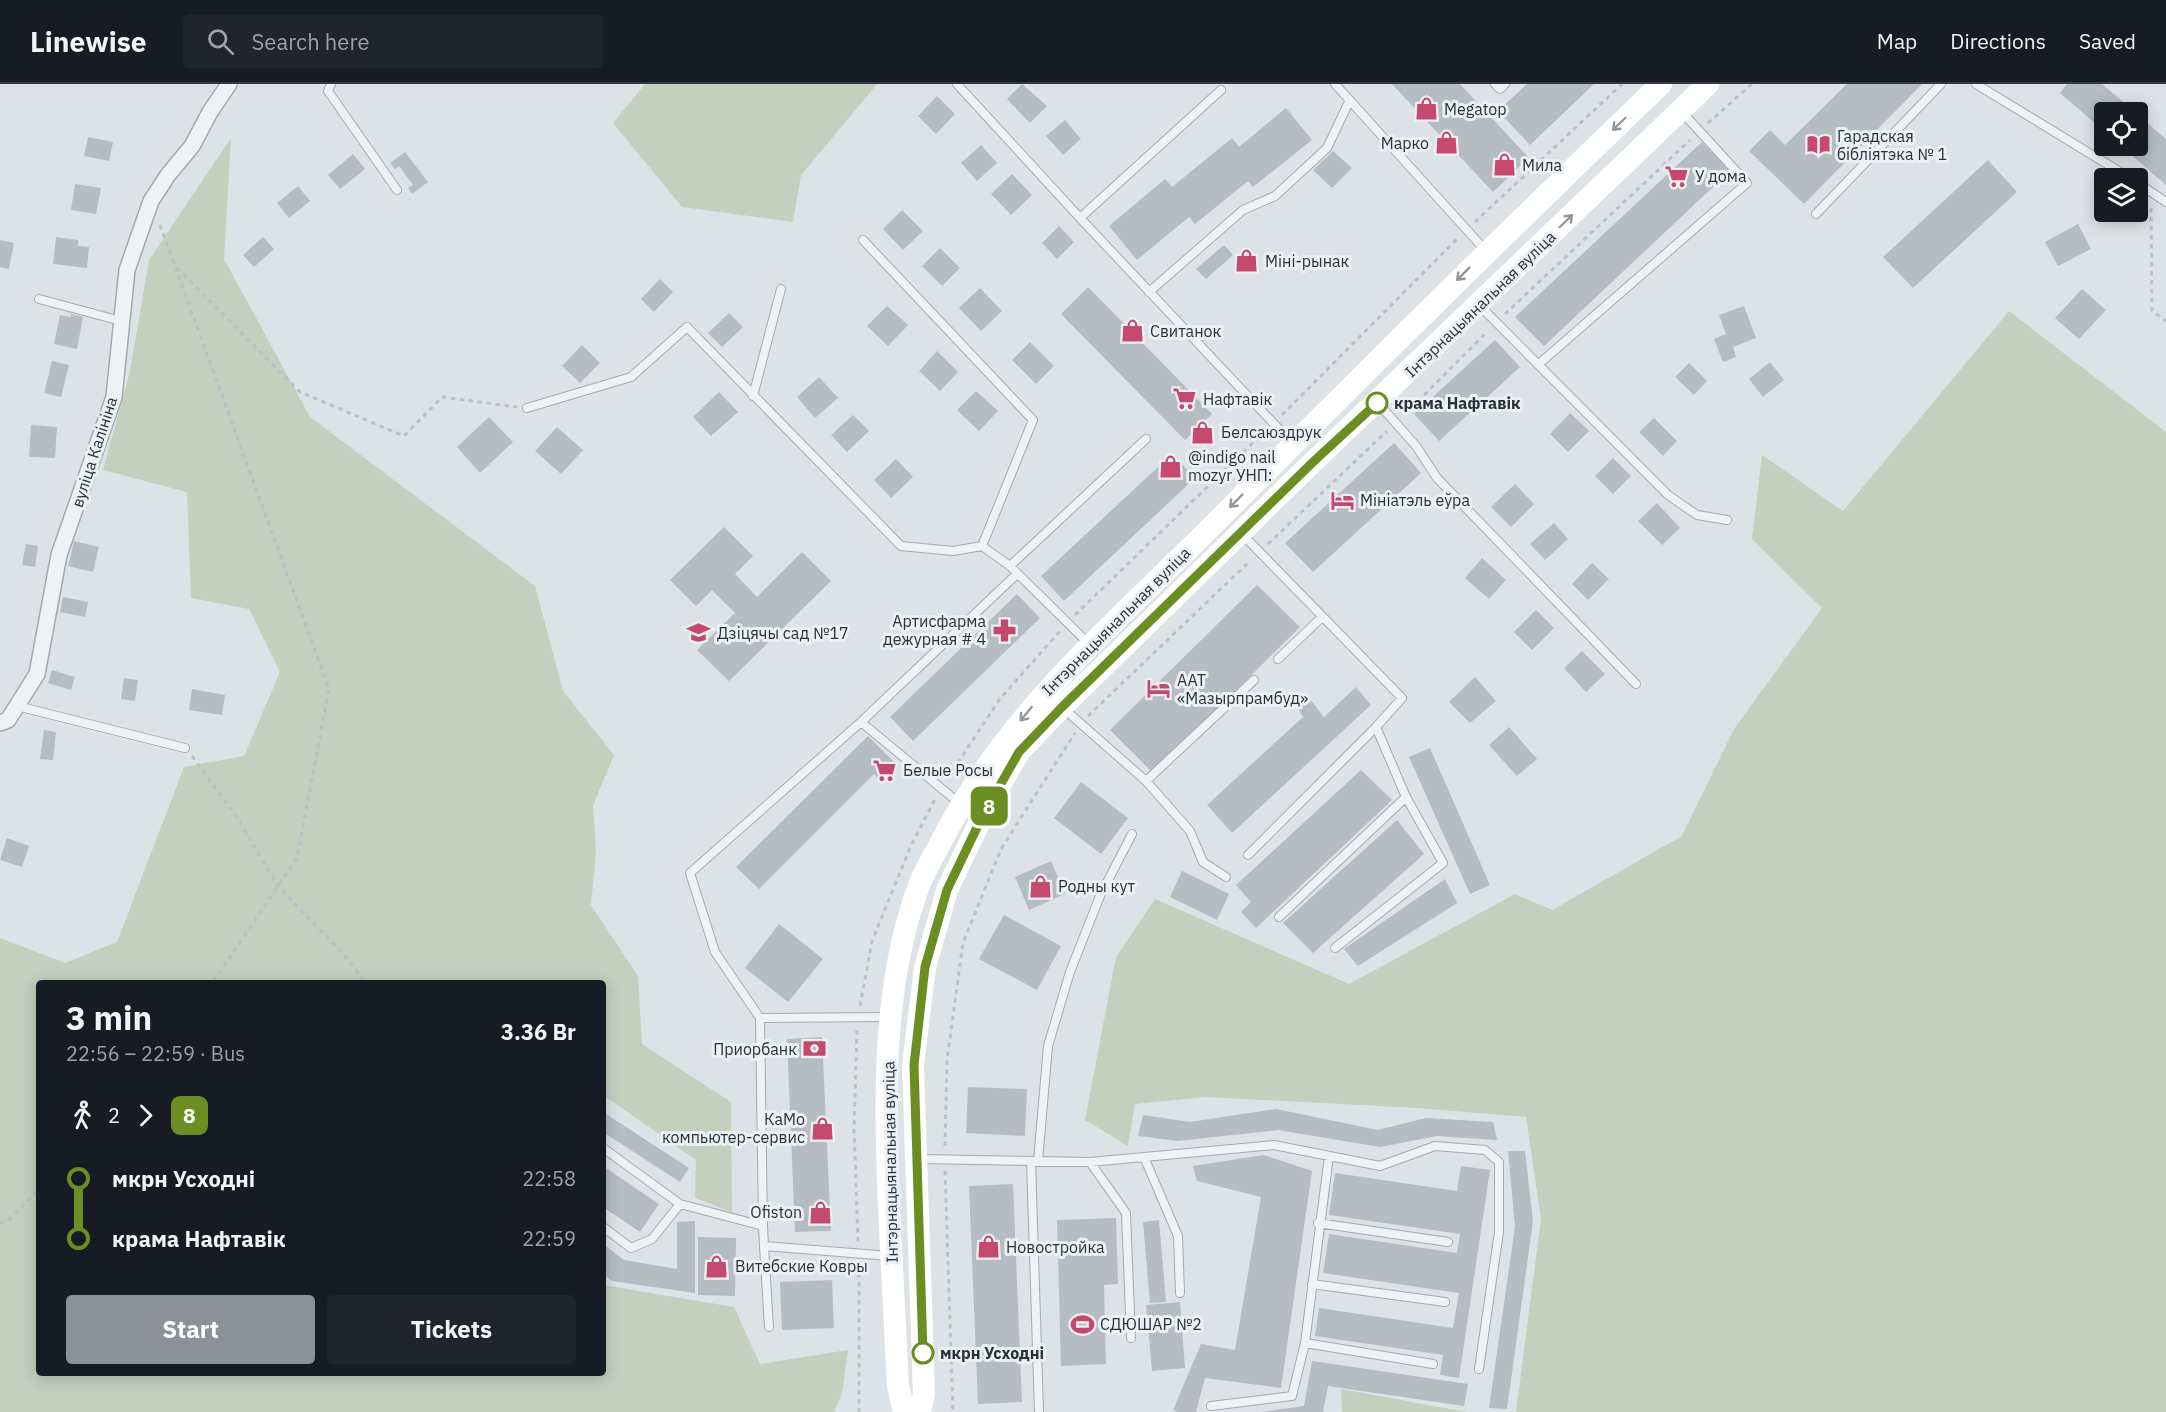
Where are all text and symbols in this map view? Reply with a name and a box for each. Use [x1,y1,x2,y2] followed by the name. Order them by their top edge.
[183,14,603,68] search box
[30,23,147,60] text: Linewise
[204,25,237,58] icon: search
[252,27,370,56] text: Search here
[1877,27,1917,55] text: Map
[1950,27,2046,55] text: Directions
[2079,27,2136,55] text: Saved
[1413,96,1439,122] shop icon: Megatop
[1444,99,1507,119] place label: Megatop
[2094,102,2148,222] map controls
[2094,102,2148,156] button: locate
[1612,117,1627,132] one-way arrow
[1837,126,1947,164] place label: Гарадская бібліятэка № 1
[1434,130,1460,156] shop icon: Марко
[1806,132,1832,158] library icon: Гарадская бібліятэка № 1
[1381,133,1429,153] place label: Марко
[1491,152,1517,178] shop icon: Мила
[1522,155,1562,175] place label: Мила
[1664,163,1690,189] supermarket icon: У дома
[1695,166,1747,186] place label: У дома
[2094,168,2148,222] button: layers
[1559,214,1574,228] one-way arrow
[1400,226,1560,381] street label: Інтэрнацыянальная вуліца
[1234,248,1260,274] shop icon: Міні-рынак
[1265,251,1350,271] place label: Міні-рынак
[1456,267,1471,281] one-way arrow
[1119,318,1145,344] shop icon: Свитанок
[1150,321,1222,341] place label: Свитанок
[1172,386,1198,412] supermarket icon: Нафтавік
[1203,389,1272,409] place label: Нафтавік
[1366,392,1388,414] marker: крама Нафтавік
[1394,393,1520,413] place label: крама Нафтавік
[67,394,121,510] street label: вуліца Калініна
[1190,419,1216,445] shop icon: Белсаюздрук
[1221,422,1322,442] place label: Белсаюздрук
[1188,447,1276,485] place label: @indigo nail mozyr УНП:
[1157,453,1183,479] shop icon: @indigo nail mozyr УНП:
[1329,487,1355,513] hotel icon: Мініатэль еўра
[1360,490,1470,510] place label: Мініатэль еўра
[1229,494,1244,509] one-way arrow
[1038,542,1195,699] street label: Інтэрнацыянальная вуліца
[883,611,986,649] place label: Артисфарма дежурная # 4
[991,617,1017,643] pharmacy icon: Артисфарма дежурная # 4
[686,620,712,646] school or university icon: Дзіцячы сад №17
[717,623,849,643] place label: Дзіцячы сад №17
[1177,670,1308,708] place label: ААТ «Мазырпрамбуд»
[1146,676,1172,702] hotel icon: ААТ «Мазырпрамбуд»
[1019,706,1032,722] one-way arrow
[872,757,898,783] supermarket icon: Белые Росы
[903,760,993,780] place label: Белые Росы
[970,786,1008,826] line badge: 8
[983,792,995,820] text: 8
[1027,873,1053,899] shop icon: Родны кут
[1058,876,1136,896] place label: Родны кут
[66,996,152,1039] text: 3 min
[501,1017,576,1046] text: 3.36 Br
[802,1036,828,1062] bank icon: Приорбанк
[713,1039,797,1059] place label: Приорбанк
[66,1040,245,1067] text: 22:56 – 22:59 · Bus
[878,1060,902,1263] street label: Інтэрнацыянальная вуліца
[66,1099,99,1132] icon: walk
[129,1099,162,1132] icon: forward
[183,1101,196,1129] text: 8
[108,1102,120,1129] text: 2
[662,1109,805,1147] place label: КаМо компьютер-сервис
[810,1115,836,1141] shop icon: КаМо компьютер-сервис
[112,1164,255,1193] text: мкрн Усходні
[522,1165,576,1192] text: 22:58
[807,1199,833,1225] shop icon: Ofiston
[750,1202,802,1222] place label: Ofiston
[112,1224,286,1253] text: крама Нафтавік
[522,1225,576,1252] text: 22:59
[975,1234,1001,1260] shop icon: Новостройка
[1006,1237,1105,1257] place label: Новостройка
[704,1253,730,1279] shop icon: Витебские Ковры
[735,1256,868,1276] place label: Витебские Ковры
[66,1295,315,1364] button: Start
[327,1295,576,1364] button: Tickets
[1069,1311,1095,1337] sports icon: СДЮШАР №2
[1100,1314,1202,1334] place label: СДЮШАР №2
[912,1342,934,1364] marker: мкрн Усходні
[940,1343,1044,1363] place label: мкрн Усходні

